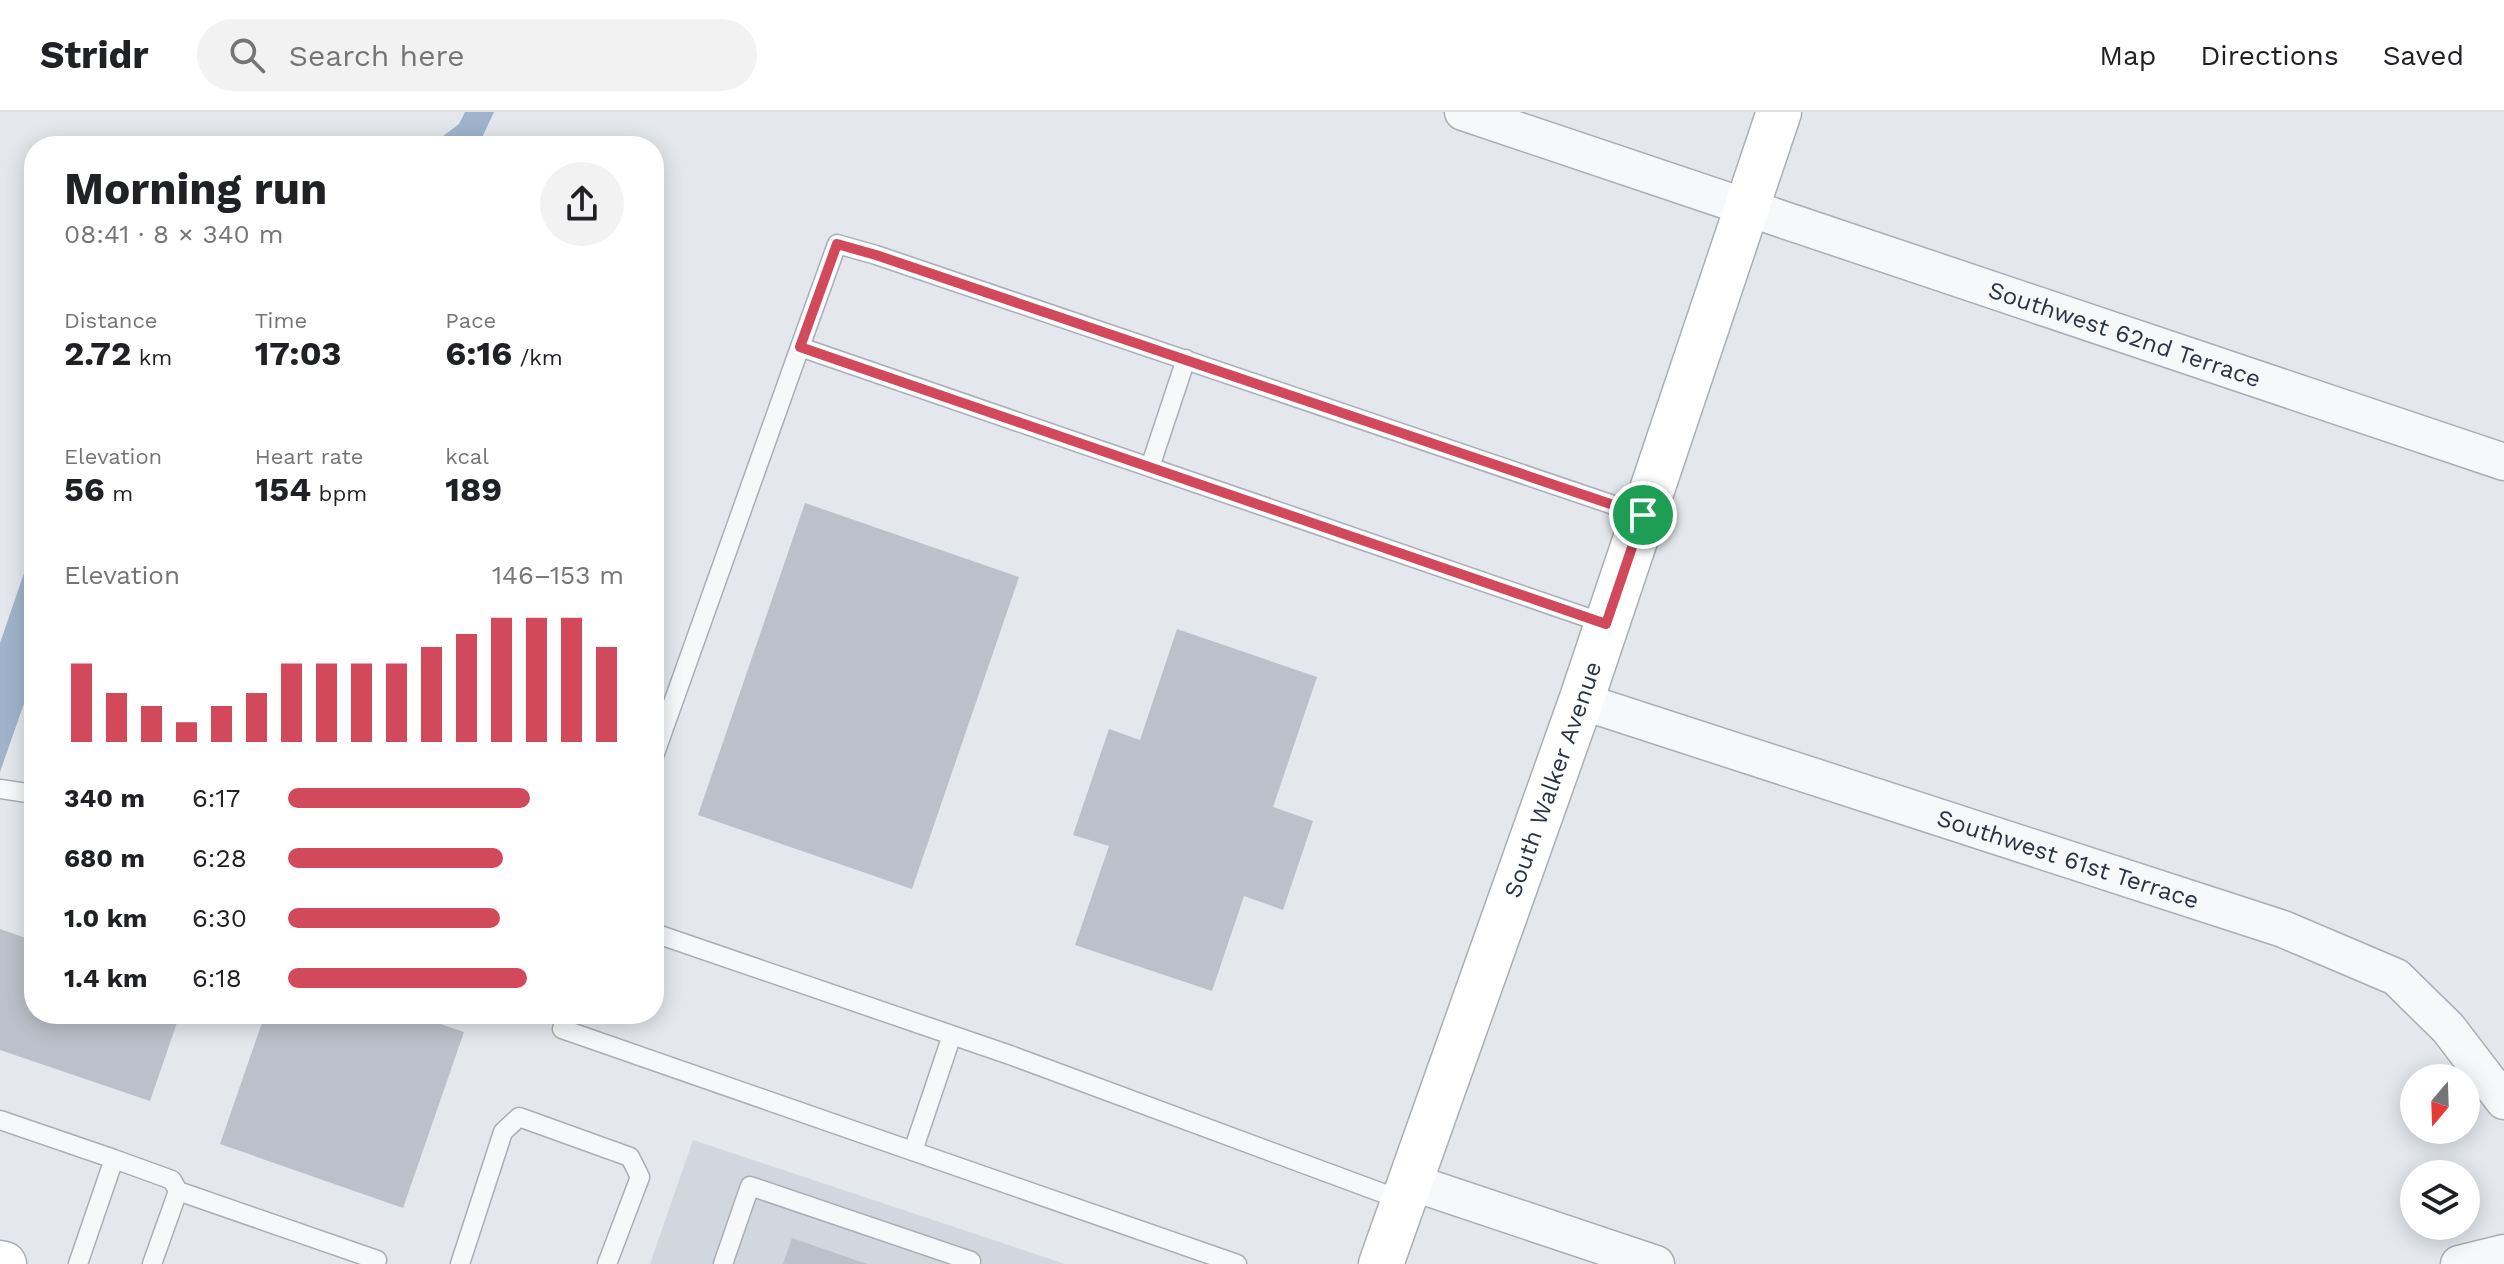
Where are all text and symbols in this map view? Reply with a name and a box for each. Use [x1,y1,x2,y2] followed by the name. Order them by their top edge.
[197,19,757,91] search box
[40,33,149,77] text: Stridr
[225,33,269,77] icon: search
[289,38,465,73] text: Search here
[2099,39,2156,72] text: Map
[2200,39,2339,72] text: Directions
[2383,39,2464,72] text: Saved
[540,162,624,246] button: share
[64,163,327,215] text: Morning run
[64,219,283,249] text: 08:41 · 8 × 340 m
[1985,276,2264,393] street label: Southwest 62nd Terrace
[64,308,158,333] text: Distance
[255,308,307,333] text: Time
[445,308,496,333] text: Pace
[64,333,131,373] text: 2.72
[255,333,341,373] text: 17:03
[445,333,512,373] text: 6:16
[131,345,172,370] text: km
[512,345,563,370] text: /km
[64,444,162,469] text: Elevation
[255,444,363,469] text: Heart rate
[445,444,489,469] text: kcal
[64,469,105,509] text: 56
[255,469,311,509] text: 154
[445,469,502,509] text: 189
[105,481,133,506] text: m
[311,481,367,506] text: bpm
[1609,481,1677,549] pin
[1621,493,1665,537] icon: arrive
[64,560,180,590] text: Elevation
[492,560,624,590] text: 146–153 m
[1498,658,1607,902] street label: South Walker Avenue
[64,783,145,813] text: 340 m
[192,783,240,813] text: 6:17
[1933,804,2203,915] street label: Southwest 61st Terrace
[64,843,145,873] text: 680 m
[192,843,247,873] text: 6:28
[64,903,147,933] text: 1.0 km
[192,903,247,933] text: 6:30
[64,963,148,993] text: 1.4 km
[192,963,242,993] text: 6:18
[2400,1064,2480,1144] north arrow
[2400,1064,2480,1240] map controls
[2400,1160,2480,1240] button: layers

